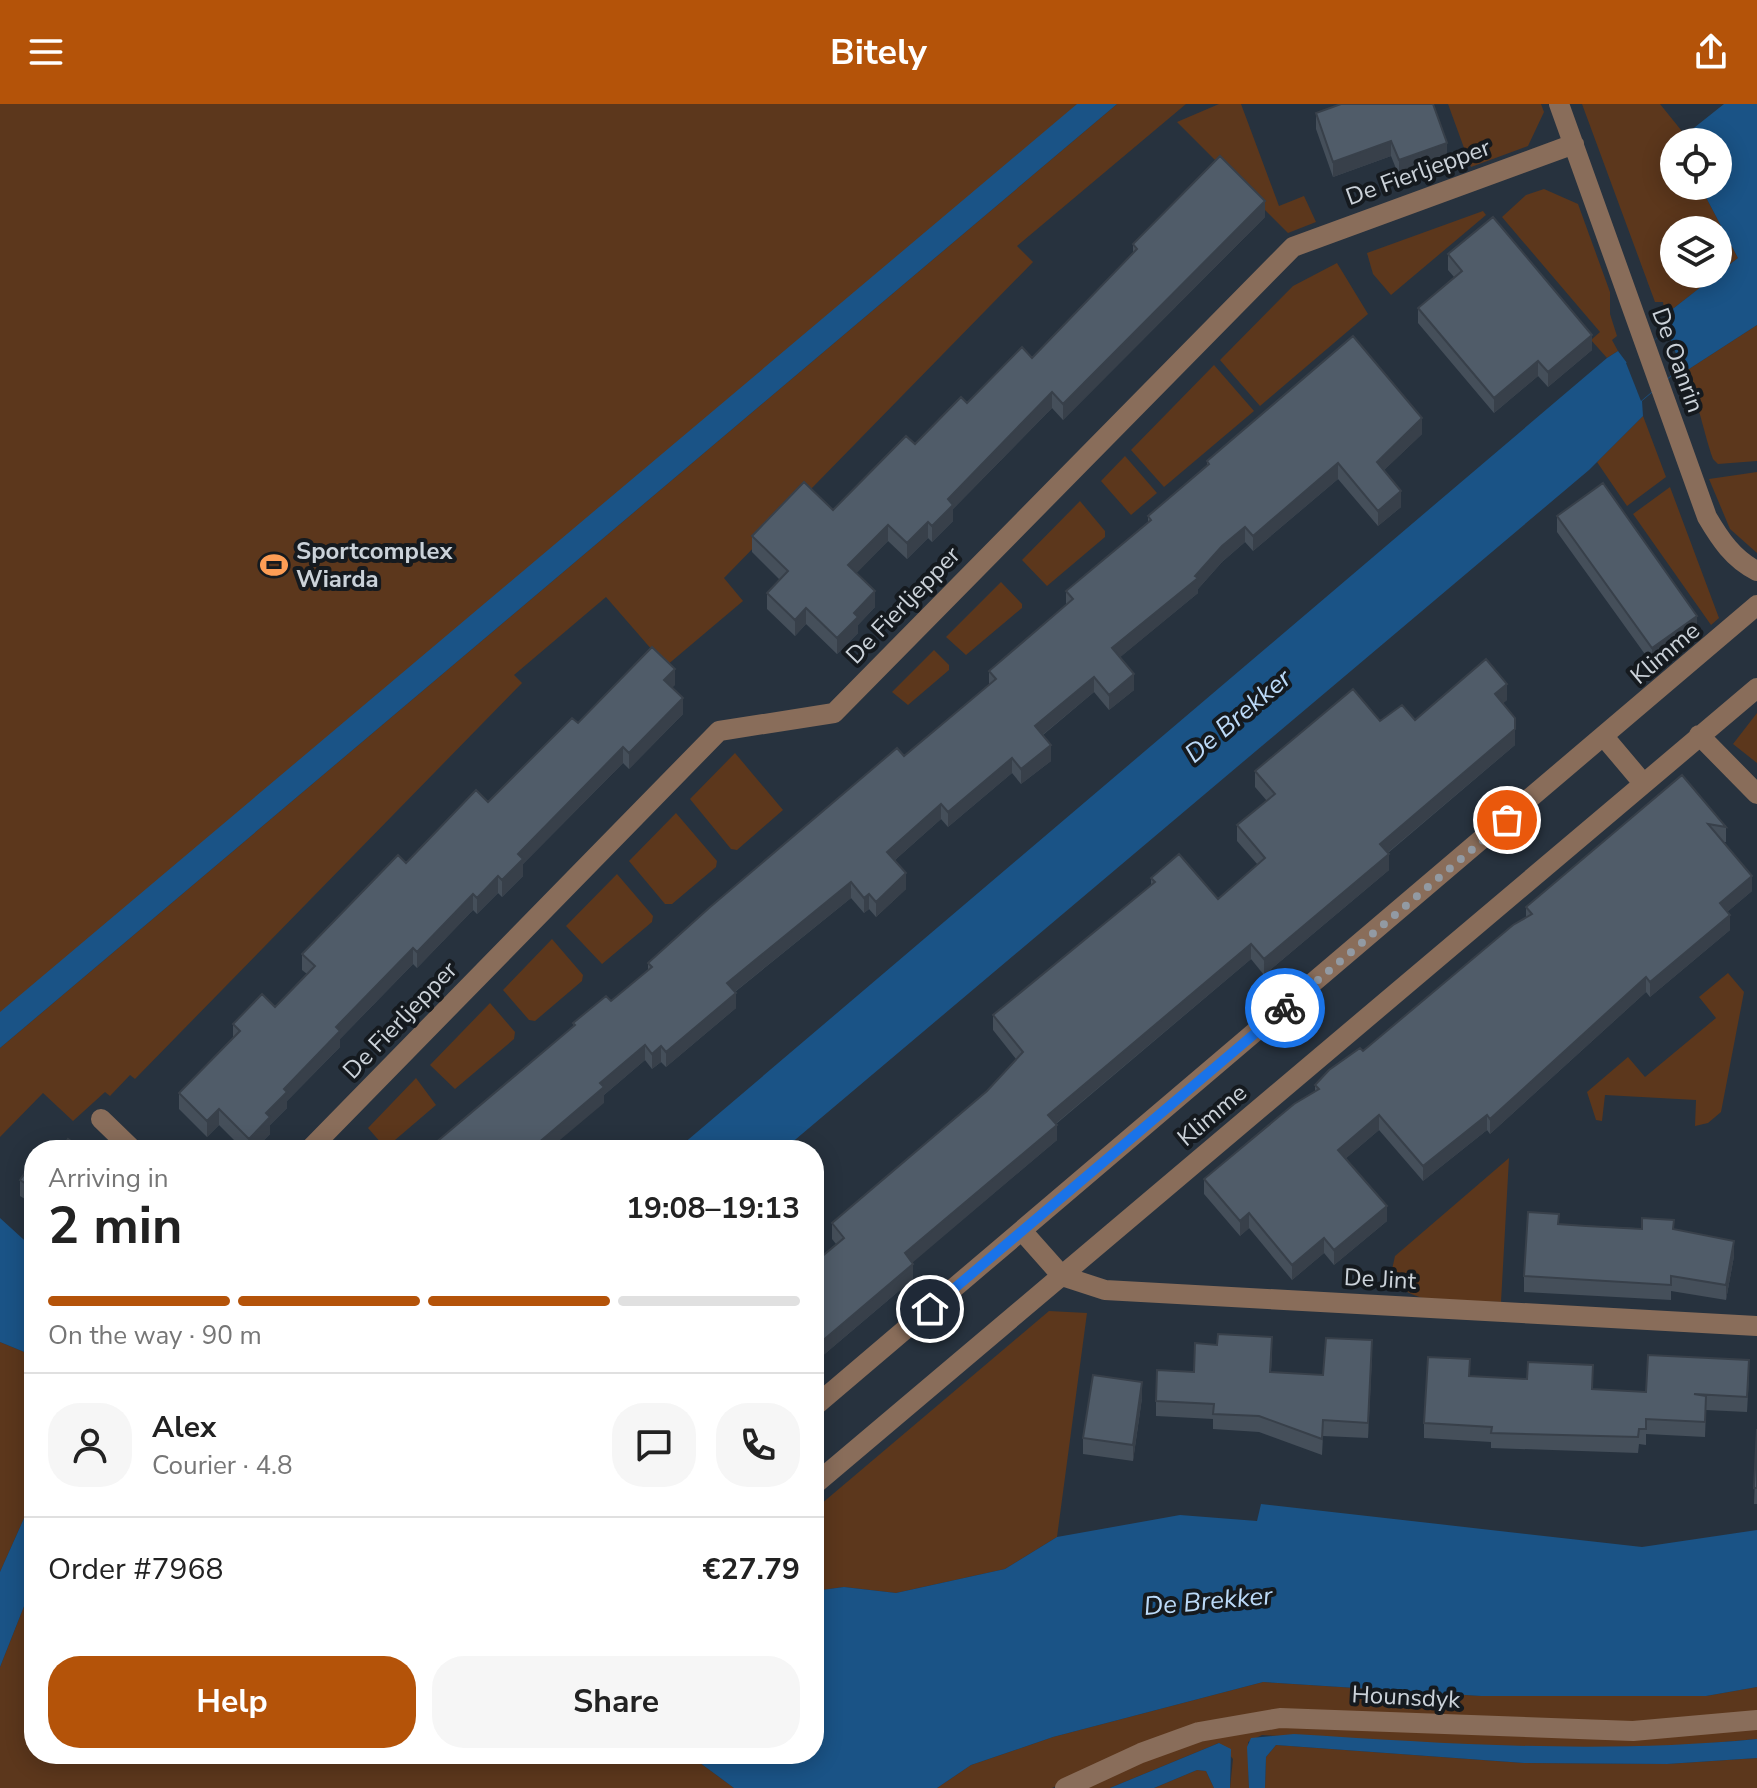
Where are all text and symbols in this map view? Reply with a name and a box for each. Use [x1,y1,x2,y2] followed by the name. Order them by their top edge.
[830,28,927,77] text: Bitely
[24,30,68,74] icon: menu
[1689,30,1733,74] icon: share
[1660,128,1732,288] map controls
[1660,128,1732,200] button: locate
[1341,131,1495,213] street label: De Fierljepper
[1660,216,1732,288] button: layers
[1644,303,1712,417] street label: De Oanrin
[296,535,453,595] place label: Sportcomplex Wiarda
[839,539,967,671] street label: De Fierljepper
[259,550,289,580] sports icon: Sportcomplex Wiarda
[1623,615,1707,691] street label: Klimme
[1177,661,1299,771] water label: De Brekker
[1473,786,1541,854] pin
[1485,798,1529,842] icon: bag
[336,954,464,1086] street label: De Fierljepper
[1245,968,1325,1048] courier
[1263,986,1307,1030] icon: bike
[1170,1077,1254,1153] street label: Klimme
[48,1161,169,1196] text: Arriving in
[626,1188,800,1229] text: 19:08–19:13
[48,1190,183,1261] text: 2 min
[1343,1261,1417,1297] street label: De Jint
[896,1275,964,1343] pin
[908,1287,952,1331] icon: home
[48,1318,262,1353] text: On the way · 90 m
[48,1403,132,1487] button: person
[612,1403,696,1487] button: chat
[716,1403,800,1487] button: phone
[152,1407,216,1448] text: Alex
[152,1448,293,1483] text: Courier · 4.8
[48,1549,223,1590] text: Order #7968
[703,1549,800,1590] text: €27.79
[1142,1578,1275,1624] water label: De Brekker
[48,1656,416,1748] button: Help
[432,1656,800,1748] button: Share
[1351,1678,1462,1716] street label: Hounsdyk

